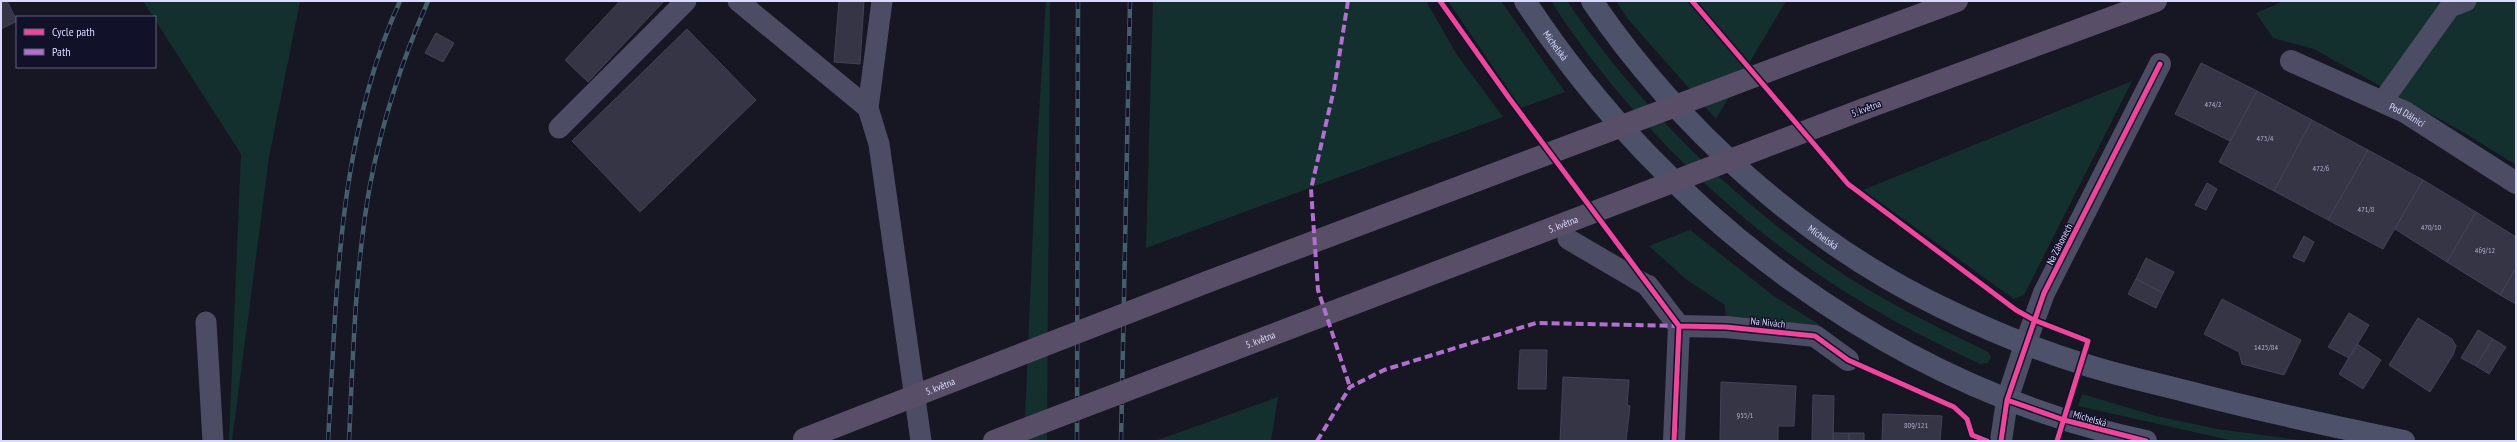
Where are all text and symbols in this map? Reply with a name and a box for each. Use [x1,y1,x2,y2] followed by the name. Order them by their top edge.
[16,16,156,68] legend
[52,24,95,39] text: Cycle path
[1540,28,1571,63] street label: Michelská
[52,44,70,59] text: Path
[1849,97,1883,120] street label: 5. května
[2205,99,2222,109] house number: 474/2
[2387,100,2428,131] street label: Pod Dálnicí
[2257,133,2274,143] house number: 473/4
[2313,163,2330,173] house number: 472/6
[2358,204,2375,214] house number: 471/8
[1546,213,1580,236] street label: 5. května
[2043,221,2075,267] street label: Na Záhonech
[1805,222,1841,252] street label: Michelská
[2421,222,2442,232] house number: 470/10
[2475,245,2496,255] house number: 469/12
[1750,314,1786,331] street label: Na Nivách
[1244,328,1277,351] street label: 5. května
[2254,342,2278,352] house number: 1425/84
[924,375,957,398] street label: 5. května
[2072,408,2108,429] street label: Michelská
[1737,410,1754,420] house number: 955/1
[1904,420,1928,430] house number: 809/121

